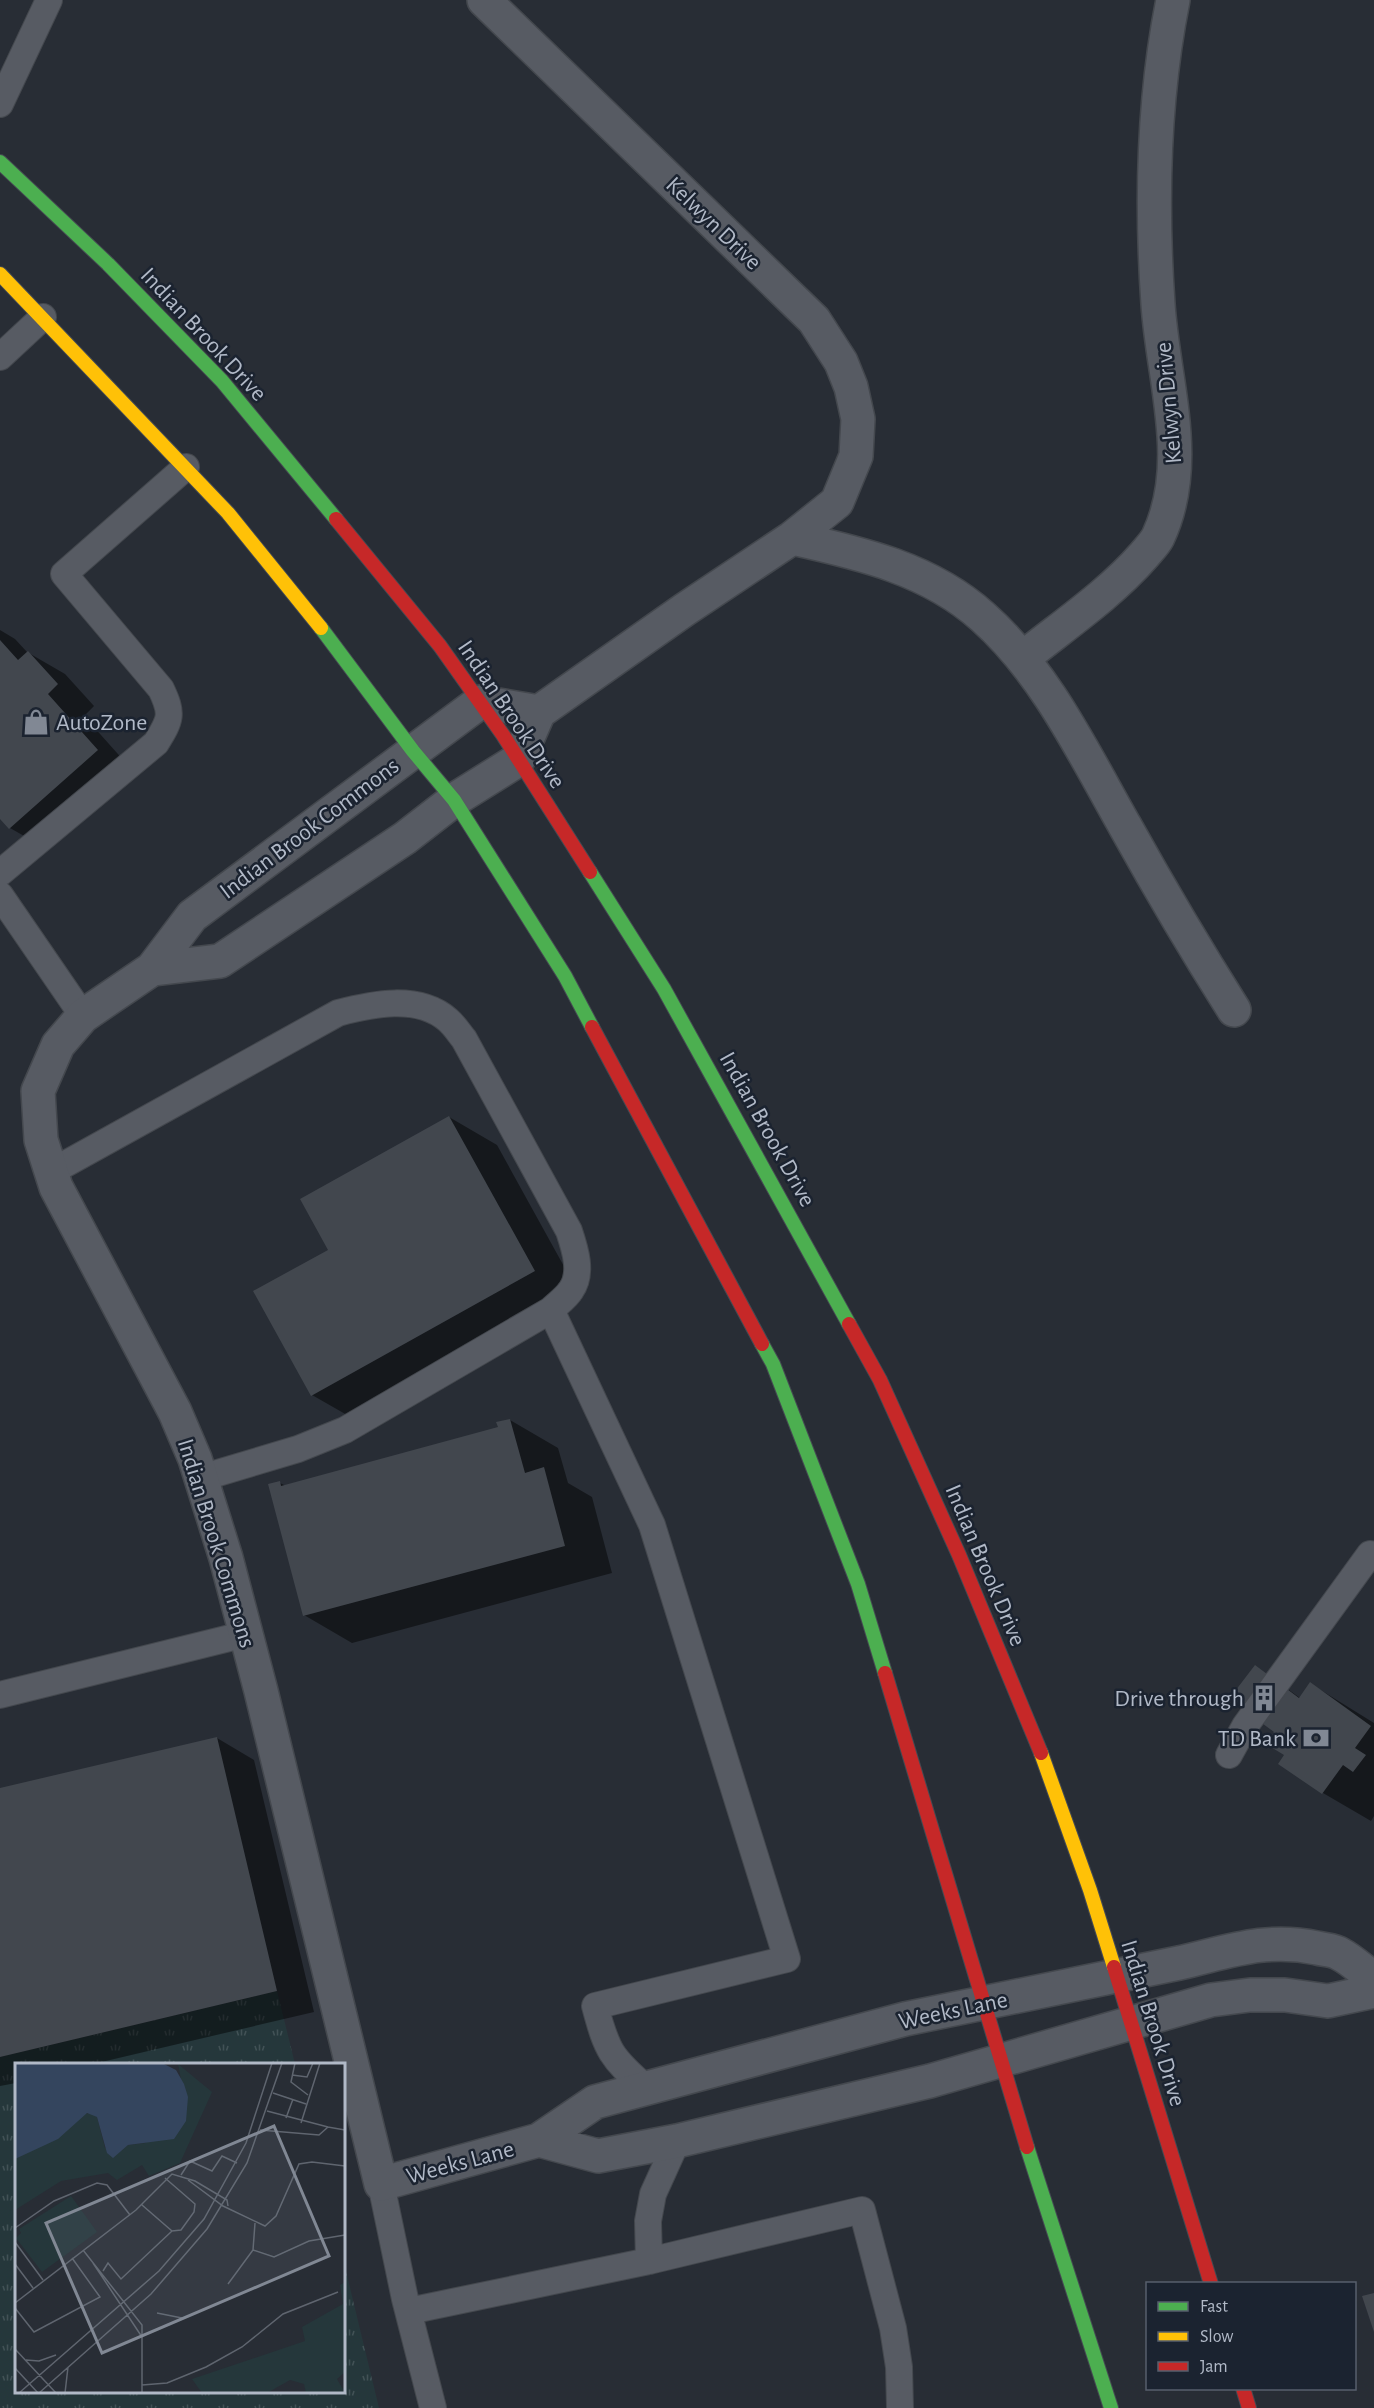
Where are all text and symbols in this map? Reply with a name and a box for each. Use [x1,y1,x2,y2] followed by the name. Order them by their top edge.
[661,173,766,275] street label: Kelwyn Drive
[136,263,271,406] street label: Indian Brook Drive
[1152,341,1186,465] street label: Kelwyn Drive
[453,636,569,793] street label: Indian Brook Drive
[21,707,51,737] shop icon: AutoZone
[56,711,147,735] place label: AutoZone
[216,754,404,904] street label: Indian Brook Commons
[715,1048,820,1211] street label: Indian Brook Drive
[173,1436,259,1651] street label: Indian Brook Commons
[940,1481,1030,1650] street label: Indian Brook Drive
[1249,1683,1279,1713] building icon: Drive through
[1114,1687,1244,1711] place label: Drive through
[1301,1723,1331,1753] bank icon: TD Bank
[1218,1727,1296,1751] place label: TD Bank
[1116,1937,1190,2109] street label: Indian Brook Drive
[897,1988,1010,2034] street label: Weeks Lane
[15,2063,345,2393] inset map
[404,2137,517,2189] street label: Weeks Lane
[1146,2282,1356,2390] legend
[1200,2298,1228,2316] text: Fast
[1200,2328,1233,2346] text: Slow
[1200,2358,1228,2376] text: Jam

